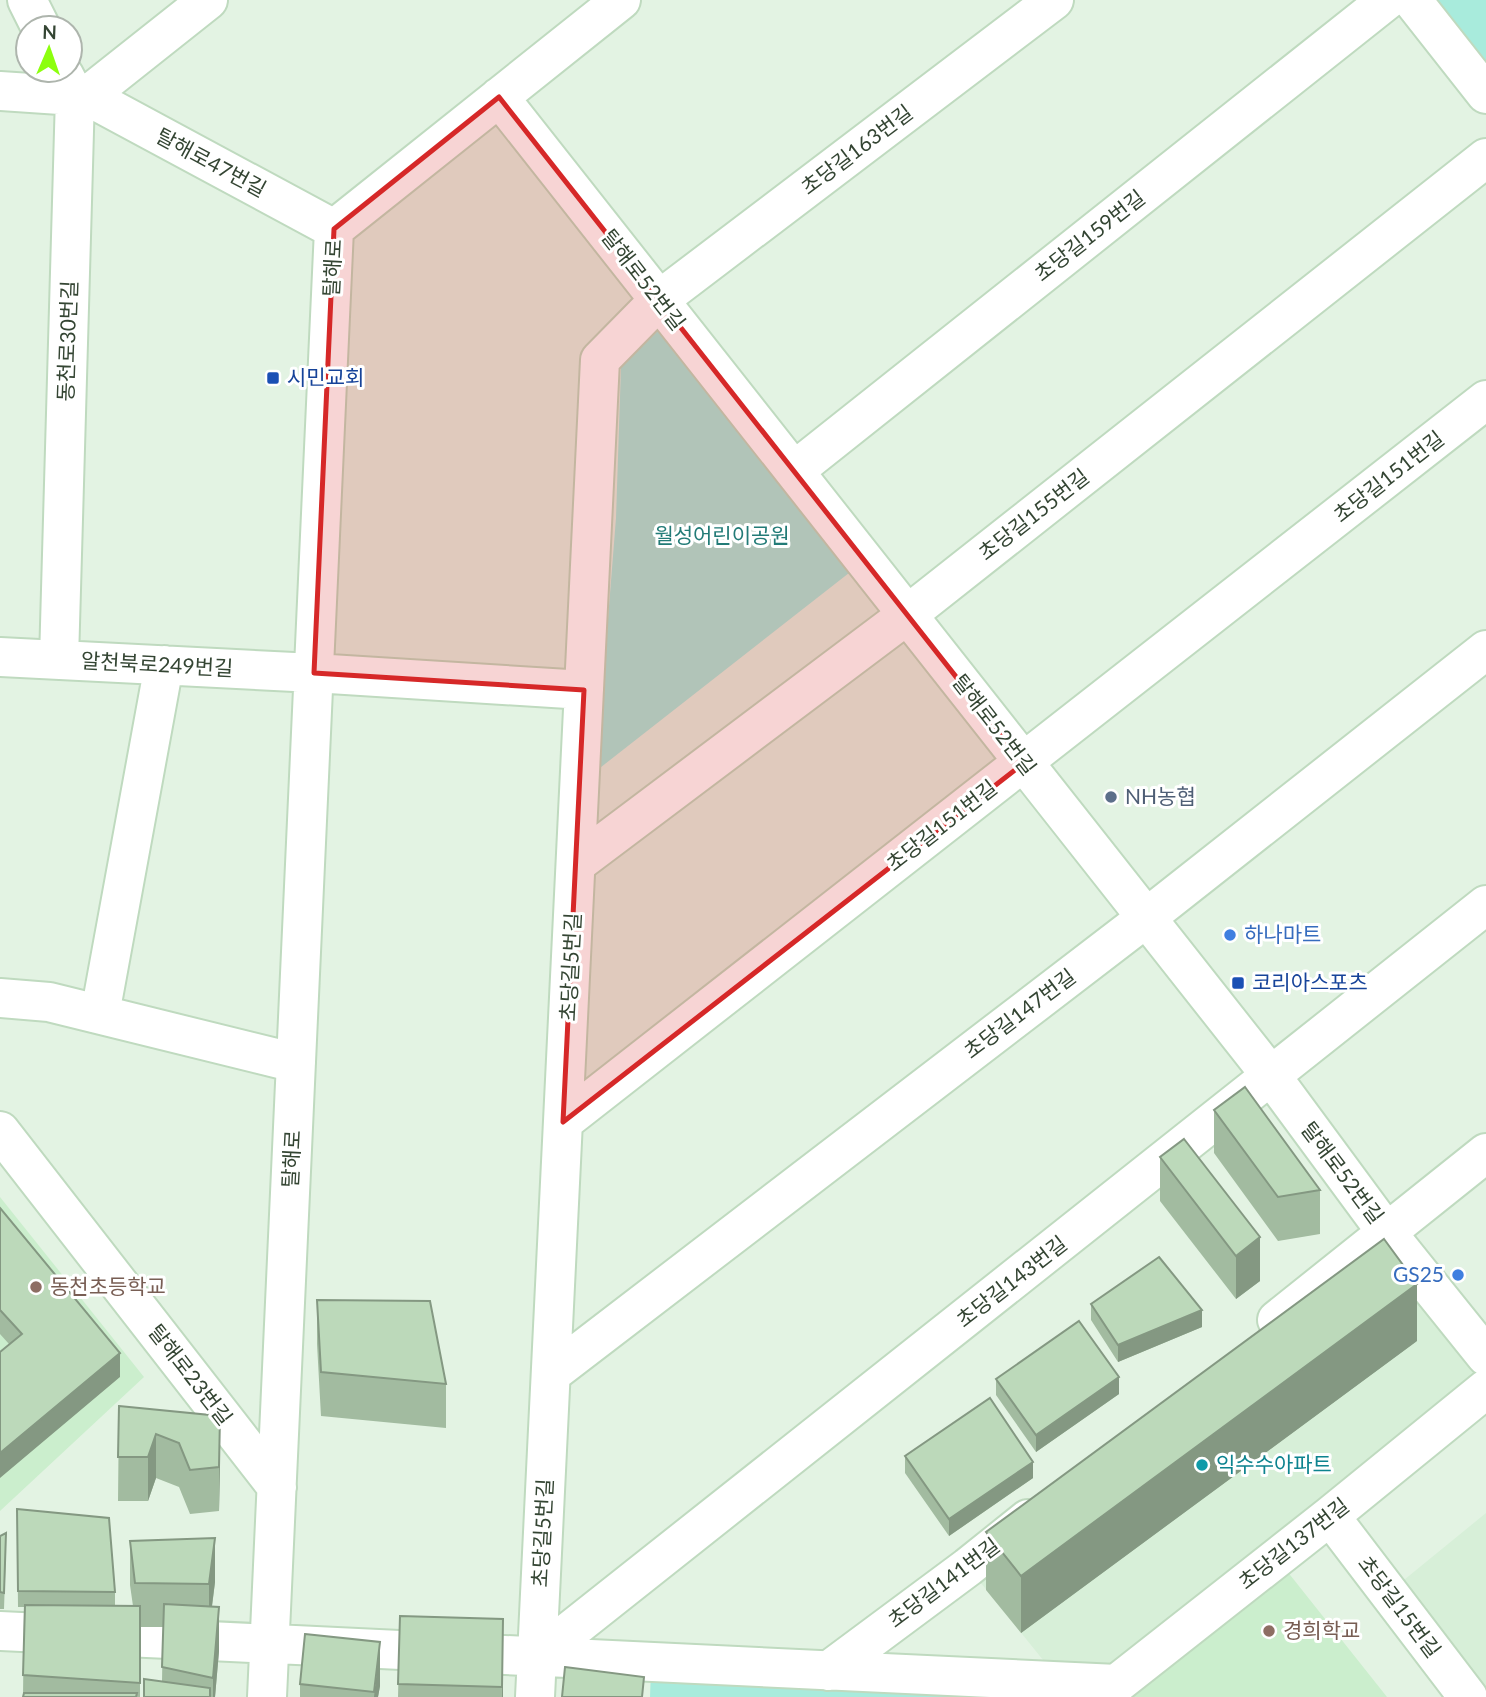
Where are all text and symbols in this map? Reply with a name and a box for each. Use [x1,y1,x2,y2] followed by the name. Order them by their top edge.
[14,14,84,84] north arrow
[42,20,57,43] text: N
[795,99,917,199] street label: 초당길163번길
[152,122,271,201] street label: 탈해로47번길
[1029,184,1149,286] street label: 초당길159번길
[597,224,691,334] street label: 탈해로52번길
[318,238,346,298] street label: 탈해로
[52,280,81,402] street label: 동천로30번길
[287,364,364,389] place label: 시민교회
[265,370,281,386] marker: 시민교회
[1328,425,1448,527] street label: 초당길151번길
[973,463,1093,565] street label: 초당길155번길
[654,522,790,547] park label: 월성어린이공원
[80,647,234,680] street label: 알천북로249번길
[948,669,1042,779] street label: 탈해로52번길
[881,774,1001,876] street label: 초당길151번길
[1125,783,1196,808] place label: NH농협
[1103,789,1119,805] marker: NH농협
[554,912,585,1022] street label: 초당길5번길
[1244,921,1321,946] place label: 하나마트
[1222,927,1238,943] marker: 하나마트
[958,963,1080,1063] street label: 초당길147번길
[1252,969,1368,994] place label: 코리아스포츠
[1230,975,1246,991] marker: 코리아스포츠
[1297,1116,1390,1228] street label: 탈해로52번길
[277,1129,305,1189] street label: 탈해로
[951,1230,1071,1332] street label: 초당길143번길
[1393,1261,1444,1286] place label: GS25
[1450,1267,1466,1283] marker: GS25
[50,1273,166,1298] place label: 동천초등학교
[28,1279,44,1295] marker: 동천초등학교
[144,1319,238,1429] street label: 탈해로23번길
[1216,1451,1332,1476] place label: 익수수아파트
[1194,1457,1210,1473] marker: 익수수아파트
[526,1478,557,1588] street label: 초당길5번길
[1233,1492,1353,1594] street label: 초당길137번길
[882,1532,1004,1632] street label: 초당길141번길
[1354,1550,1447,1662] street label: 초당길15번길
[1283,1617,1360,1642] place label: 경희학교
[1261,1623,1277,1639] marker: 경희학교

